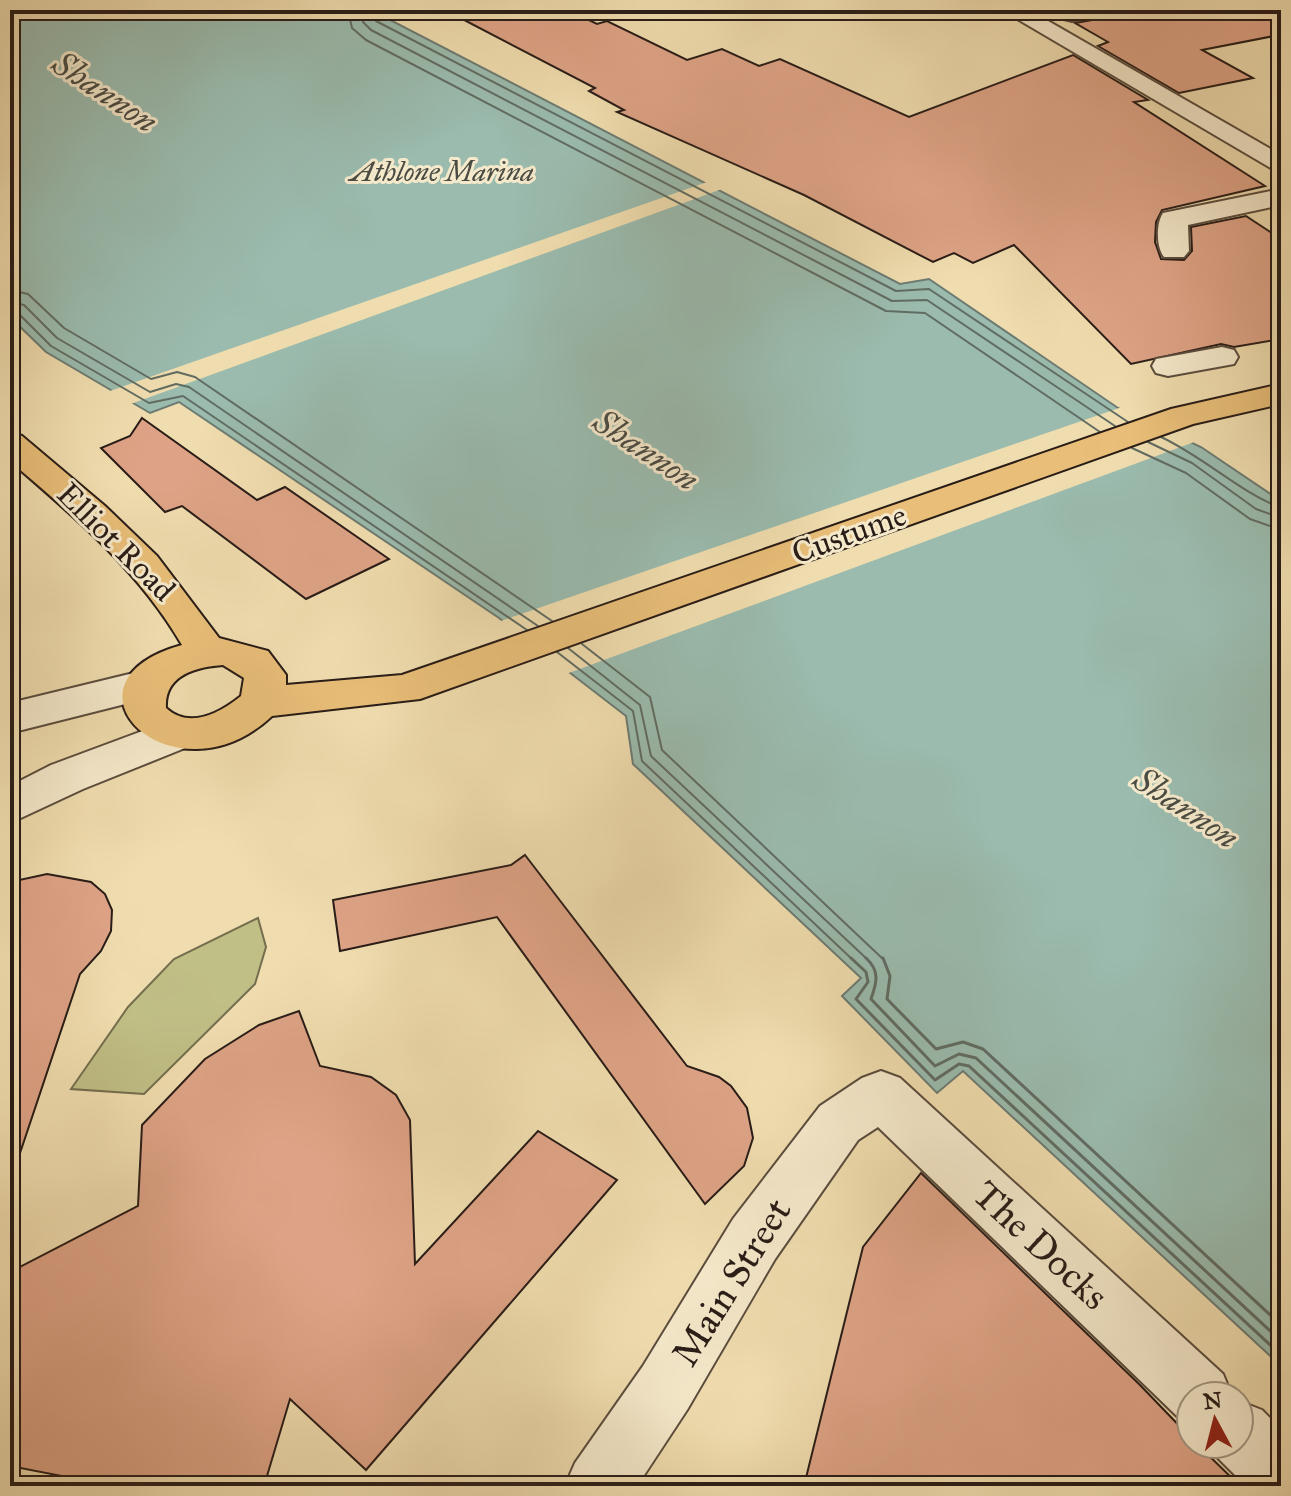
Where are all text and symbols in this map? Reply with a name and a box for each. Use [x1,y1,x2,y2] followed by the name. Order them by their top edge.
[44,42,165,142] water label: Shannon
[347,154,534,189] water label: Athlone Marina
[585,400,706,500] water label: Shannon
[49,475,183,609] street label: Elliot Road
[786,495,912,573] street label: Custume
[1125,758,1246,858] water label: Shannon
[964,1171,1118,1319] street label: The Docks
[661,1190,801,1374] street label: Main Street
[1175,1380,1255,1460] north arrow
[1202,1386,1224,1415] text: N

